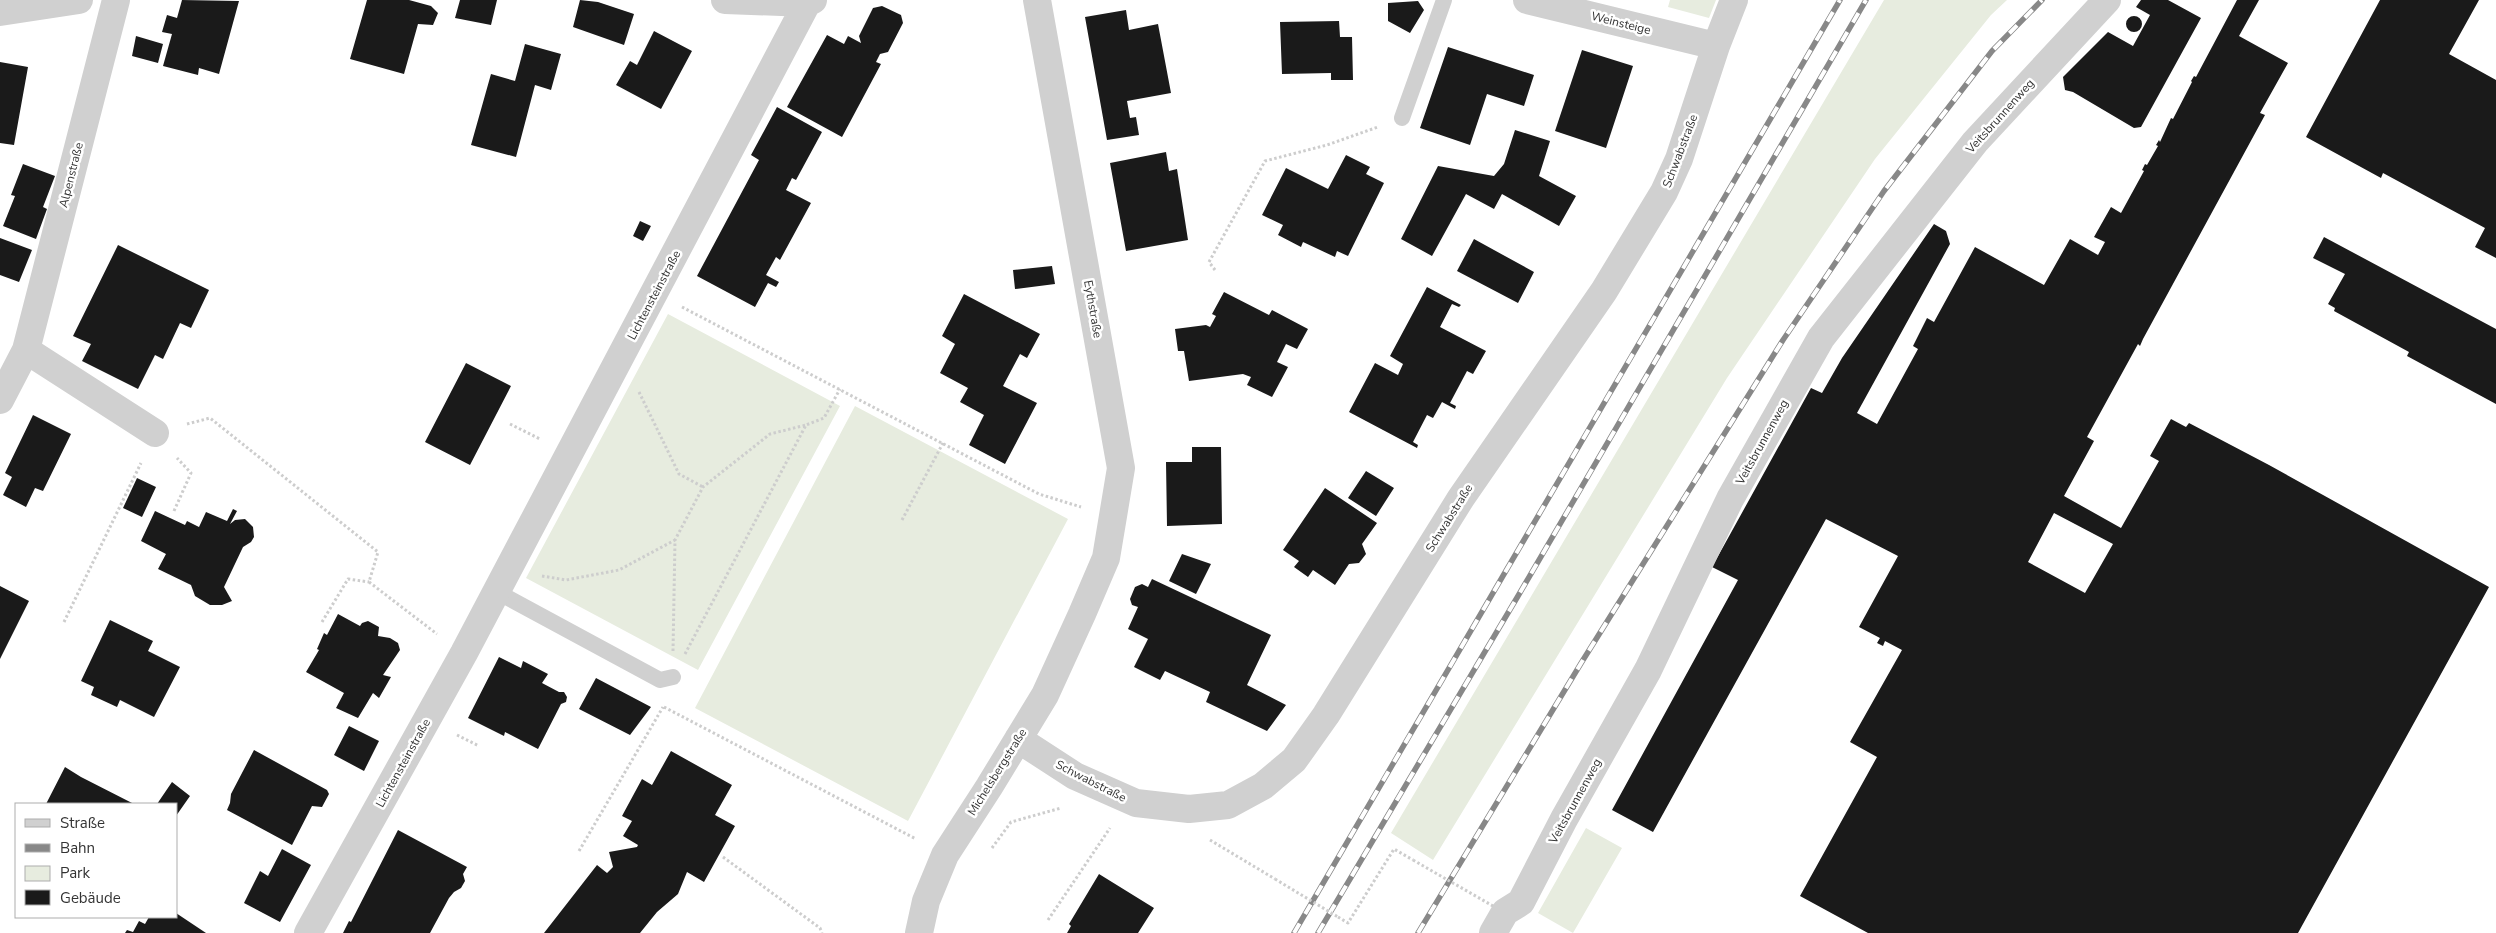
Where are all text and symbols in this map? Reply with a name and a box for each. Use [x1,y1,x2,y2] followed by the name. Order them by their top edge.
[1590,8,1652,38] street label: Weinsteige
[1962,75,2038,157] street label: Veitsbrunnenweg
[1659,112,1701,190] street label: Schwabstraße
[55,141,87,209] street label: Alpenstraße
[624,247,684,343] street label: Lichtensteinstraße
[1080,279,1106,339] street label: Eythstraße
[1732,397,1792,488] street label: Veitsbrunnenweg
[1422,481,1476,555] street label: Schwabstraße
[372,716,434,810] street label: Lichtensteinstraße
[964,725,1030,819] street label: Michelsbergstraße
[1053,756,1129,806] street label: Schwabstraße
[1545,756,1605,847] street label: Veitsbrunnenweg
[15,803,178,918] legend
[60,813,105,833] text: Straße
[60,838,95,858] text: Bahn
[60,863,90,883] text: Park
[60,888,121,908] text: Gebäude

